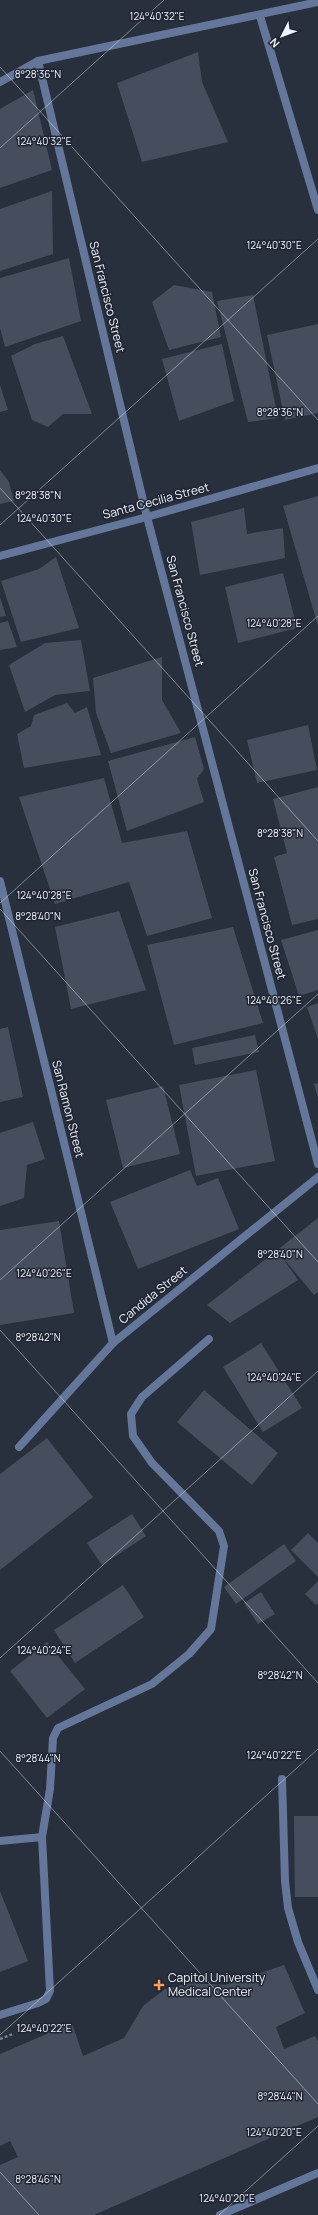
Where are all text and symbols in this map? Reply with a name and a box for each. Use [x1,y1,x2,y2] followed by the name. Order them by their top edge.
[130,9,185,23] text: 124°40'32"E
[262,16,302,56] north arrow
[266,35,282,51] text: N
[15,67,61,81] text: 8°28'36"N
[17,134,72,148] text: 124°40'32"E
[246,238,302,252] text: 124°40'30"E
[85,239,130,355] street label: San Francisco Street
[257,405,303,419] text: 8°28'36"N
[101,478,211,523] street label: Santa Cecilia Street
[15,488,61,502] text: 8°28'38"N
[16,511,72,525] text: 124°40'30"E
[162,553,209,668] street label: San Francisco Street
[246,616,302,630] text: 124°40'28"E
[257,826,303,840] text: 8°28'38"N
[244,866,291,981] street label: San Francisco Street
[16,888,72,902] text: 124°40'28"E
[15,909,61,923] text: 8°28'40"N
[246,993,302,1007] text: 124°40'26"E
[48,1058,89,1160] street label: San Ramon Street
[257,1247,303,1261] text: 8°28'40"N
[115,1262,191,1328] street label: Candida Street
[16,1266,72,1280] text: 124°40'26"E
[15,1330,61,1344] text: 8°28'42"N
[247,1370,302,1384] text: 124°40'24"E
[17,1643,72,1657] text: 124°40'24"E
[257,1668,303,1682] text: 8°28'42"N
[247,1748,302,1762] text: 124°40'22"E
[15,1751,61,1765] text: 8°28'44"N
[168,1969,266,2000] place label: Capitol University Medical Center
[153,1979,165,1991] marker: Capitol University Medical Center
[17,2021,72,2035] text: 124°40'22"E
[257,2089,303,2103] text: 8°28'44"N
[246,2125,302,2139] text: 124°40'20"E
[15,2172,61,2186] text: 8°28'46"N
[199,2191,255,2205] text: 124°40'20"E

